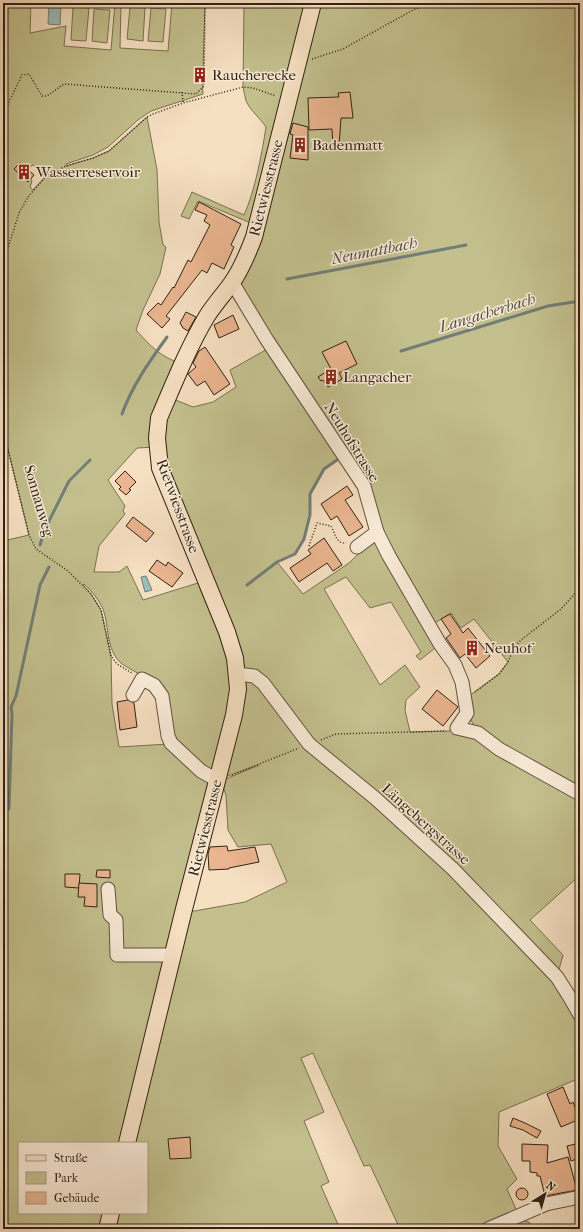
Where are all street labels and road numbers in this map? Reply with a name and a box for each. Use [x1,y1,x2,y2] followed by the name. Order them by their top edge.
[245,137,287,238] street label: Rietwiesstrasse
[320,399,384,486] street label: Neuhofstrasse
[153,456,204,556] street label: Rietwiesstrasse
[20,463,58,540] street label: Sonnauweg
[184,777,226,878] street label: Rietwiesstrasse
[378,780,474,869] street label: Längebergstrasse

